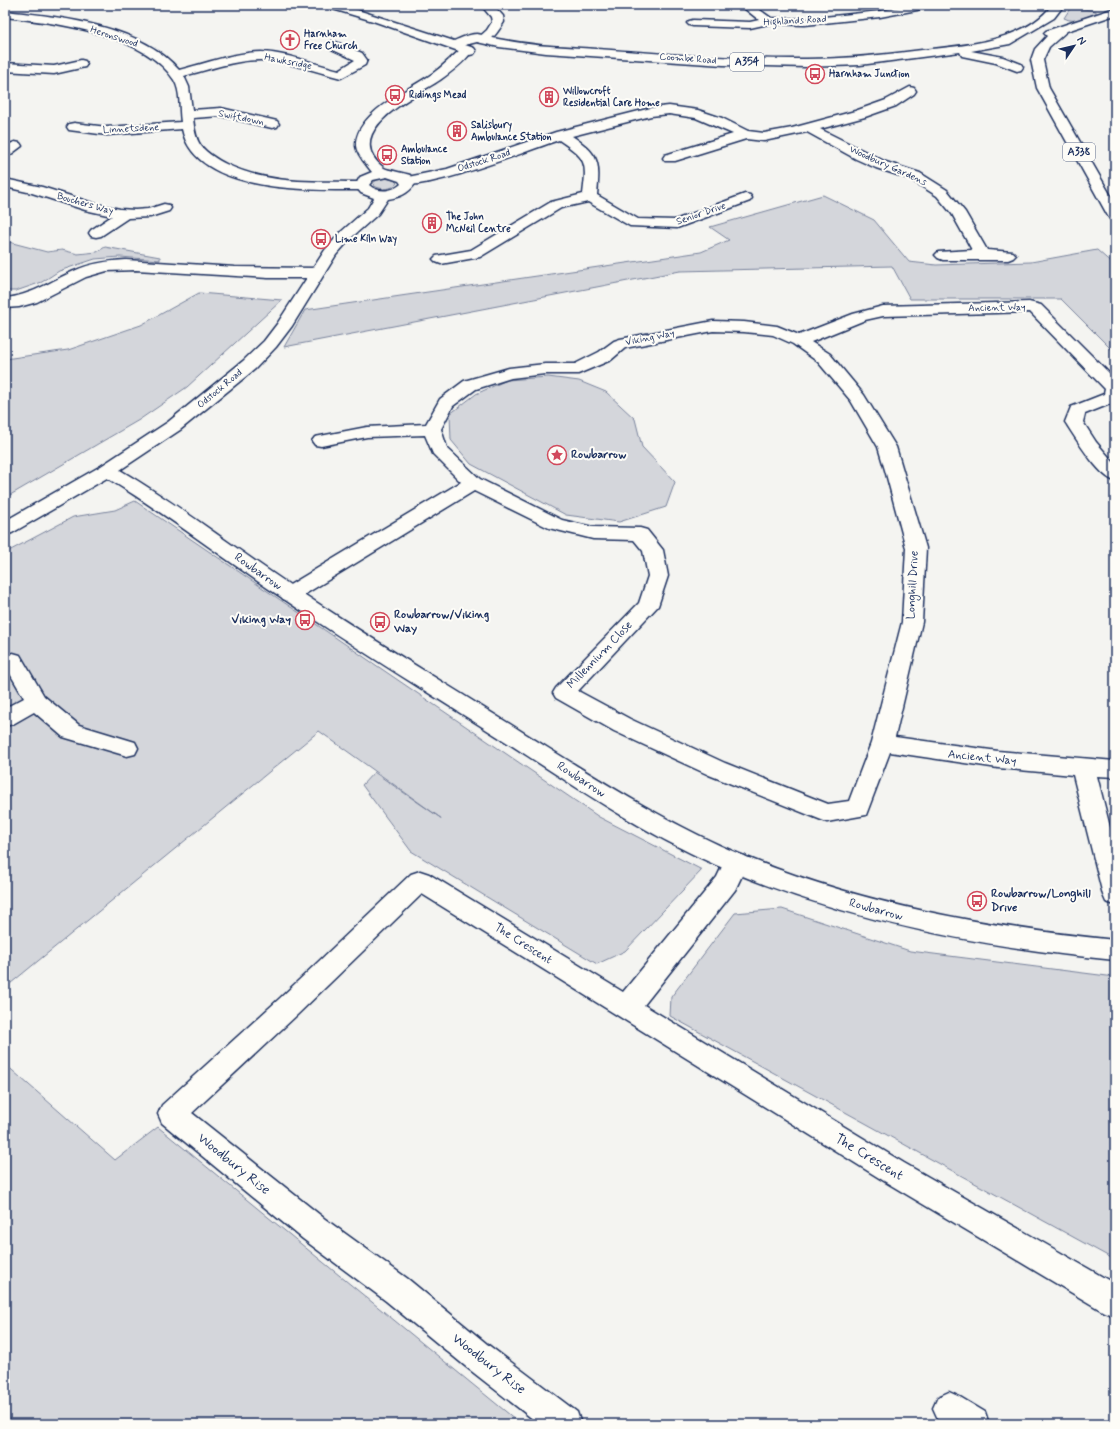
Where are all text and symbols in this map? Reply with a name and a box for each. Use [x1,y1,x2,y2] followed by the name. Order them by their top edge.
[763,13,827,31] street label: Highlands Road
[89,23,140,51] street label: Heronswood
[1054,26,1094,66] north arrow
[304,28,358,53] place label: Harnham Free Church
[279,29,301,51] church icon: Harnham Free Church
[1074,34,1089,48] text: N
[263,51,313,73] street label: Hawksridge
[659,51,717,67] street label: Coombe Road
[730,53,764,71] road number: A354
[804,63,826,85] bus stop icon: Harnham Junction
[829,68,910,81] place label: Harnham Junction
[384,84,406,106] bus stop icon: Ridings Mead
[562,85,660,110] place label: Willowcroft Residential Care Home
[538,86,560,108] building icon: Willowcroft Residential Care Home
[409,89,467,103] place label: Ridings Mead
[217,107,265,129] street label: Swiftdown
[471,118,552,144] place label: Salisbury Ambulance Station
[446,120,468,142] building icon: Salisbury Ambulance Station
[103,121,159,137] street label: Linnetsdene
[401,142,447,168] place label: Ambulance Station
[847,142,930,189] street label: Woodbury Gardens
[1063,143,1095,161] road number: A338
[376,144,398,166] bus stop icon: Ambulance Station
[456,146,513,176] street label: Odstock Road
[55,190,115,218] street label: Bouchers Way
[674,199,728,229] street label: Senior Drive
[446,210,511,236] place label: The John McNeil Centre
[421,212,443,234] building icon: The John McNeil Centre
[310,228,332,250] bus stop icon: Lime Kiln Way
[335,233,397,246] place label: Lime Kiln Way
[968,301,1026,315] street label: Ancient Way
[624,326,676,349] street label: Viking Way
[195,366,246,412] street label: Odstock Road
[546,444,568,466] place icon: Rowbarrow
[571,447,627,463] place label: Rowbarrow
[231,550,285,594] street label: Rowbarrow
[903,550,923,620] street label: Longhill Drive
[393,607,489,637] place label: Rowbarrow/Viking Way
[294,609,316,631] bus stop icon: Viking Way
[369,611,391,633] bus stop icon: Rowbarrow/Viking Way
[231,612,291,628] place label: Viking Way
[564,618,636,692] street label: Millennium Close
[947,746,1017,770] street label: Ancient Way
[553,758,609,802] street label: Rowbarrow
[991,886,1091,916] place label: Rowbarrow/Longhill Drive
[966,890,988,912] bus stop icon: Rowbarrow/Longhill Drive
[847,895,905,925] street label: Rowbarrow
[491,920,556,969] street label: The Crescent
[194,1129,274,1199] street label: Woodbury Rise
[831,1129,907,1185] street label: The Crescent
[448,1330,530,1398] street label: Woodbury Rise

